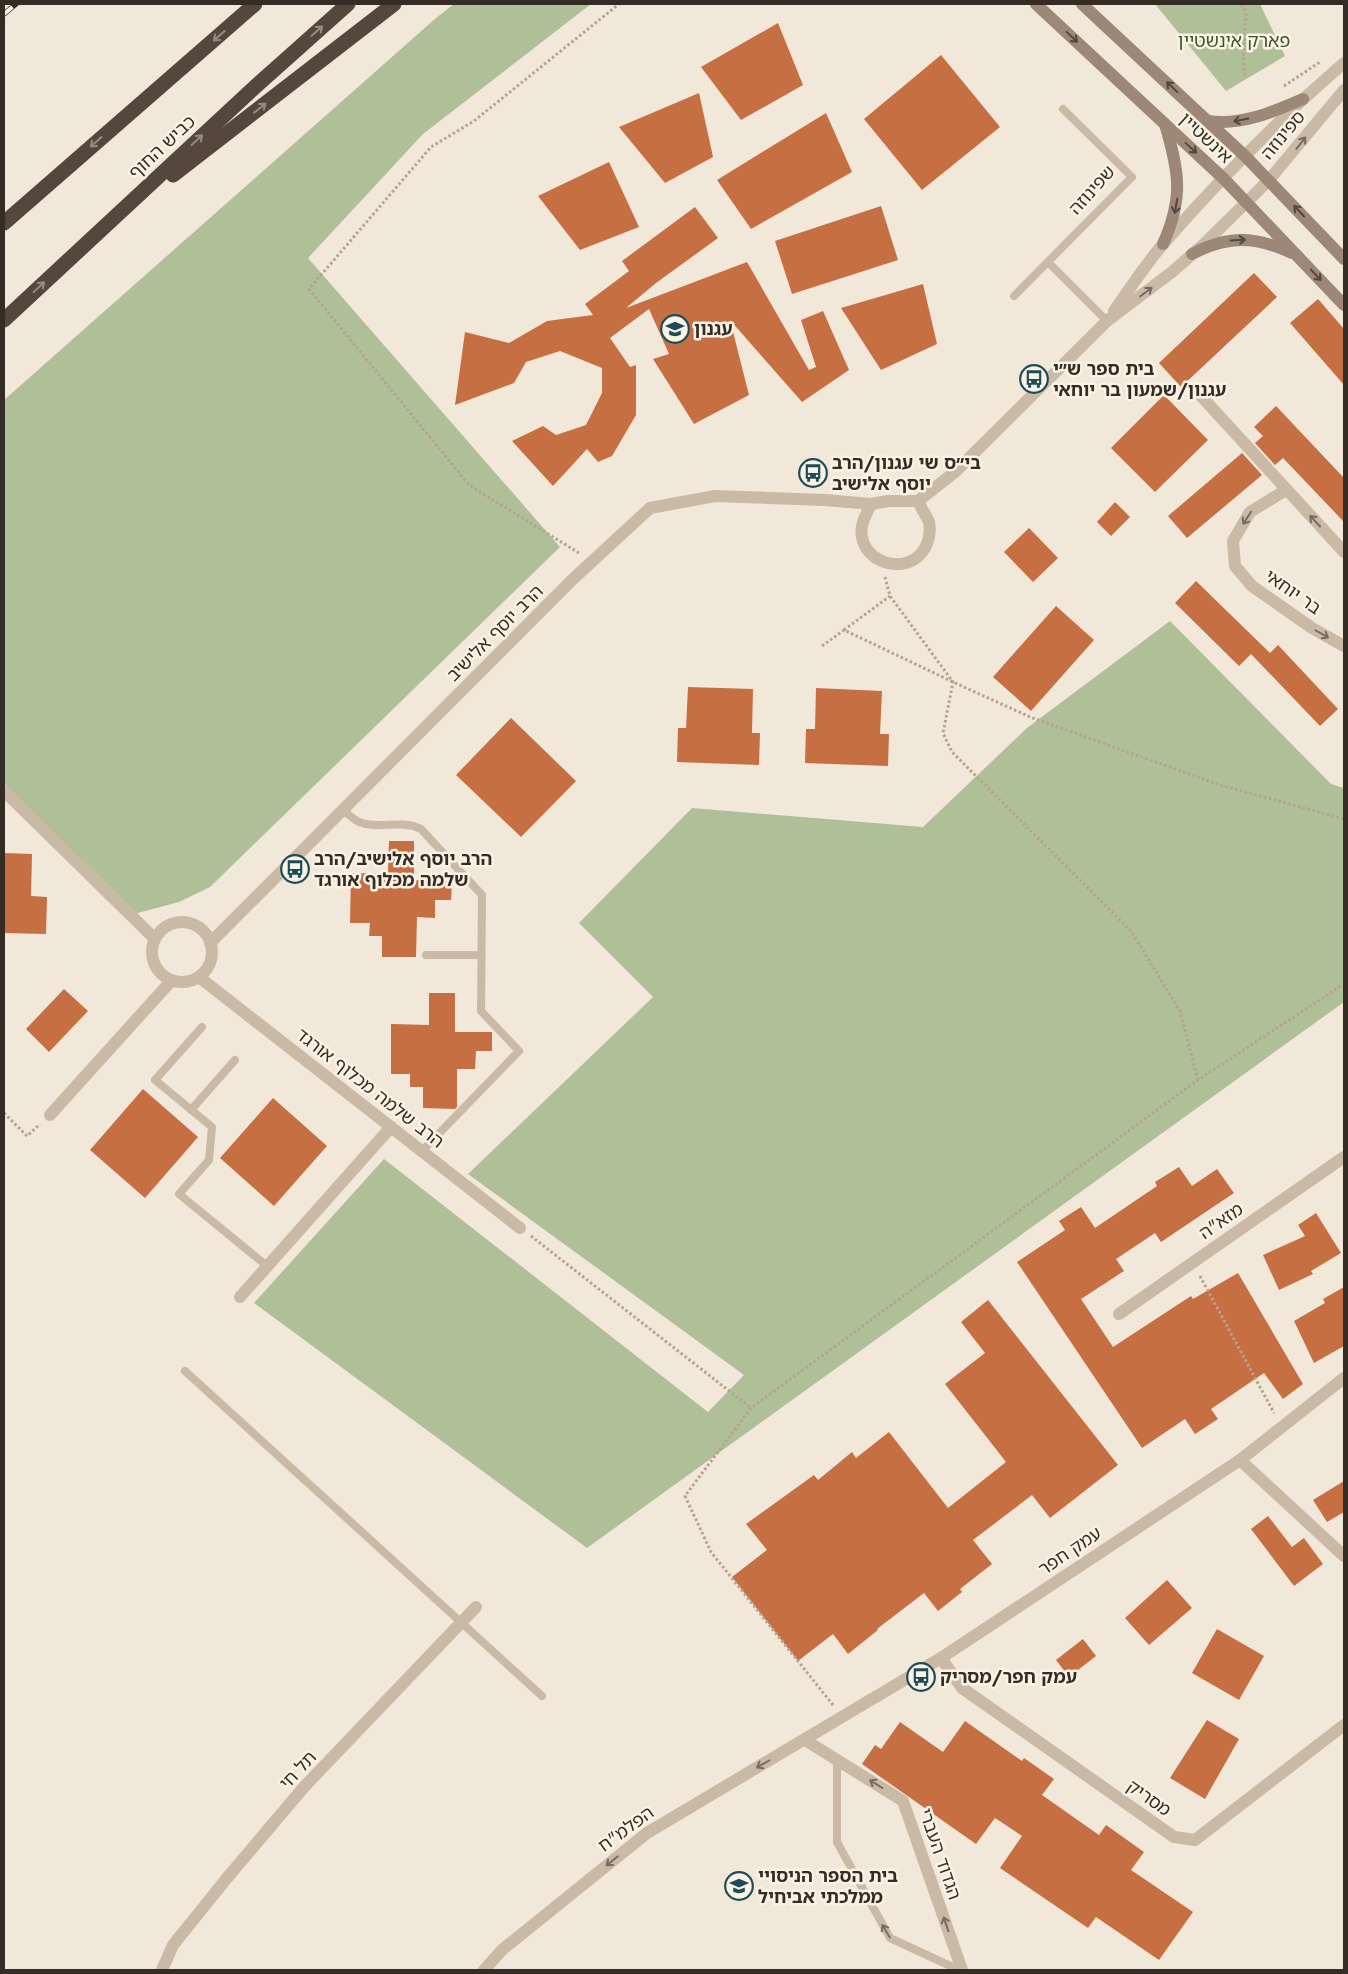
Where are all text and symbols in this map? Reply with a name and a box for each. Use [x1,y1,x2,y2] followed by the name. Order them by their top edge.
[311,26,324,37] one-way arrow
[1178,28,1290,54] park label: פארק אינשטיין
[212,30,225,41] one-way arrow
[1065,31,1078,43] one-way arrow
[1165,82,1178,93] one-way arrow
[253,102,266,113] one-way arrow
[1255,105,1311,165] street label: ספינוזה
[1174,107,1238,169] street label: אינשטיין
[123,109,201,185] street label: כביש החוף
[1233,116,1249,126] one-way arrow
[190,135,203,147] one-way arrow
[90,137,103,148] one-way arrow
[1295,137,1306,150] one-way arrow
[1184,142,1197,154] one-way arrow
[1063,160,1121,220] street label: שפינוזה
[1171,198,1181,214] one-way arrow
[1293,205,1305,217] one-way arrow
[1229,235,1245,244] one-way arrow
[1310,269,1322,282] one-way arrow
[33,281,46,293] one-way arrow
[1139,286,1152,297] one-way arrow
[660,314,690,344] school or university icon: עגנון
[694,316,733,342] place label: עגנון
[1053,356,1226,403] place label: בית ספר ש״י עגנון/שמעון בר יוחאי
[1019,364,1049,394] bus stop icon: בית ספר ש״י עגנון/שמעון בר יוחאי
[832,450,981,497] place label: בי״ס שי עגנון/הרב יוסף אלישיב
[798,458,828,488] bus stop icon: בי״ס שי עגנון/הרב יוסף אלישיב
[1242,511,1252,525] one-way arrow
[1309,515,1321,527] one-way arrow
[1259,563,1327,621] street label: בר יוחאי
[441,579,549,687] street label: הרב יוסף אלישיב
[1314,629,1328,639] one-way arrow
[314,846,492,893] place label: הרב יוסף אלישיב/הרב שלמה מכלוף אורגד
[280,854,310,884] bus stop icon: הרב יוסף אלישיב/הרב שלמה מכלוף אורגד
[291,1022,449,1154] street label: הרב שלמה מכלוף אורגד
[1194,1196,1249,1246] street label: מזא"ה
[1033,1520,1107,1582] street label: עמק חפר
[906,1662,936,1692] bus stop icon: עמק חפר/מסריק
[940,1664,1077,1690] place label: עמק חפר/מסריק
[273,1745,323,1795] street label: תל חי
[756,1760,771,1769] one-way arrow
[1122,1773,1177,1823] street label: מסריק
[870,1779,884,1789] one-way arrow
[593,1800,659,1858] street label: הפלמ"ח
[912,1805,968,1903] street label: הגדוד העברי
[606,1855,619,1866] one-way arrow
[758,1863,898,1910] place label: בית הספר הניסויי ממלכתי אביחיל
[724,1871,754,1901] school or university icon: בית הספר הניסויי ממלכתי אביחיל
[941,1917,950,1932] one-way arrow
[881,1924,892,1938] one-way arrow

